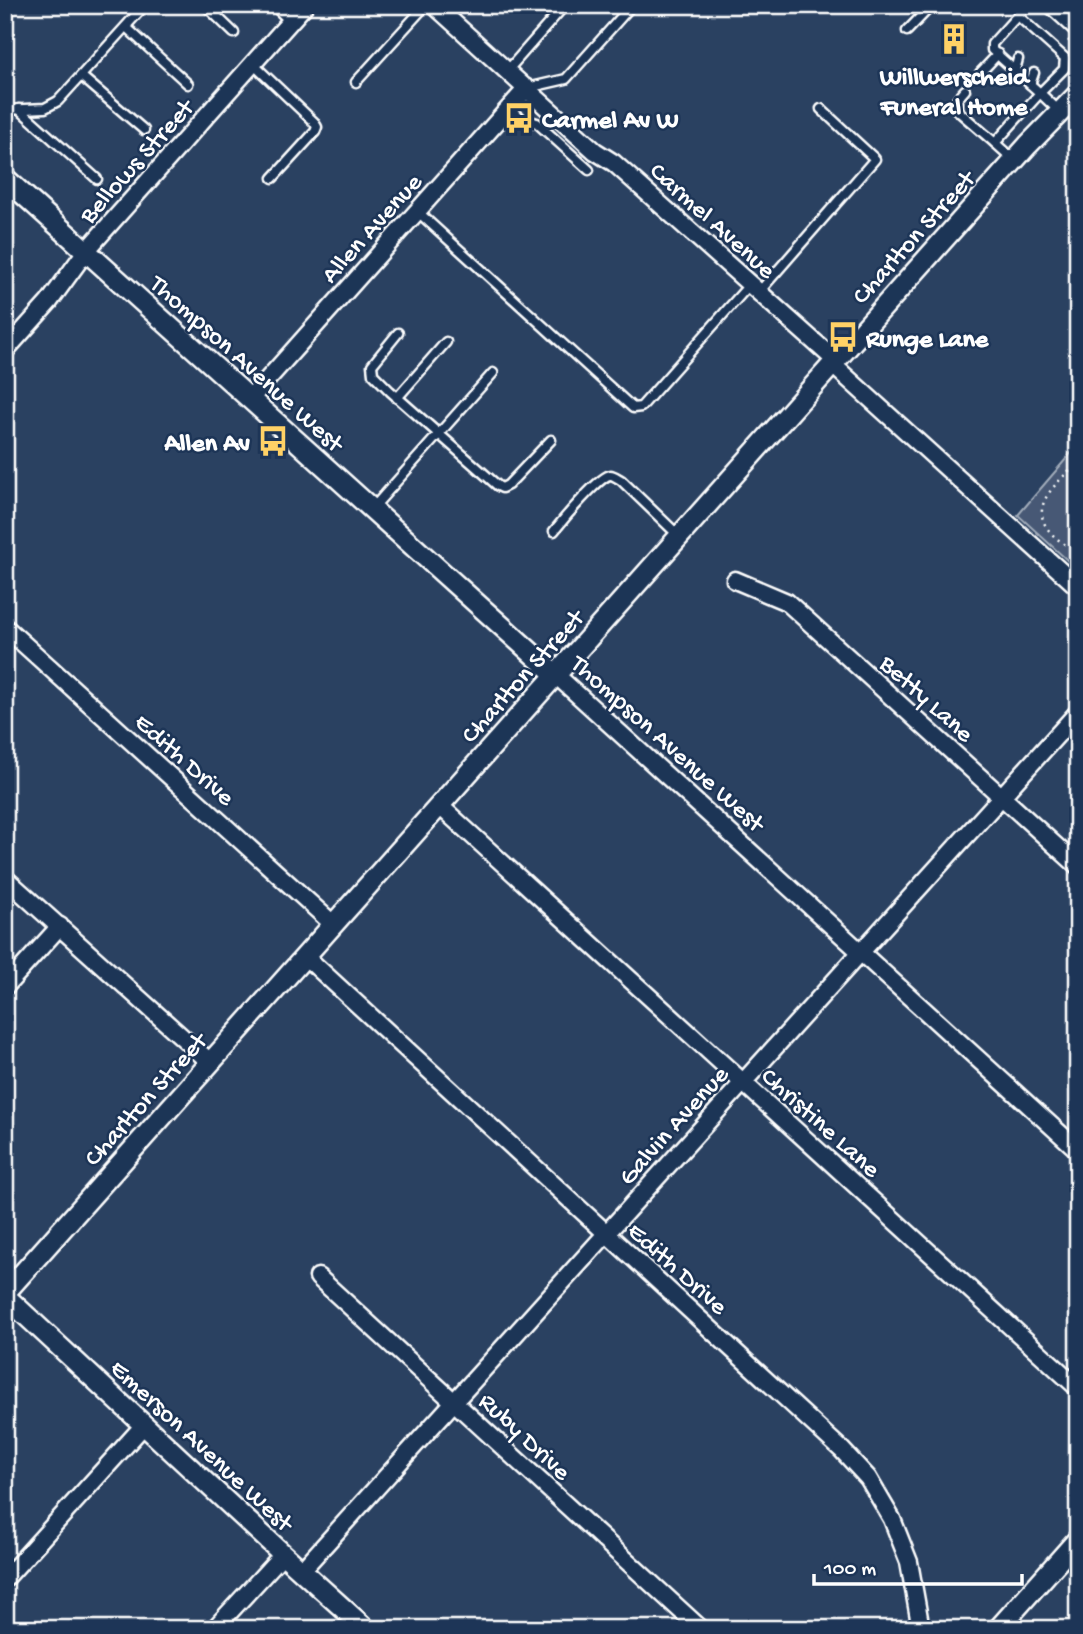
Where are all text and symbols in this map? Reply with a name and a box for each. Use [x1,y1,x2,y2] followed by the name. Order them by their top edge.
[937,22,971,56] building icon: Willwerscheid Funeral Home
[879,64,1031,125] place label: Willwerscheid Funeral Home
[74,93,204,232] street label: Bellows Street
[502,101,536,135] bus stop icon: Carmel Av W
[542,107,679,138] place label: Carmel Av W
[641,157,781,288] street label: Carmel Avenue
[847,164,985,312] street label: Charlton Street
[316,168,431,291] street label: Allen Avenue
[140,269,350,462] street label: Thompson Avenue West
[826,320,860,354] bus stop icon: Runge Lane
[865,326,990,357] place label: Runge Lane
[256,424,290,458] bus stop icon: Allen Av
[163,430,251,461] place label: Allen Av
[456,603,594,751] street label: Charlton Street
[561,649,771,842] street label: Thompson Avenue West
[871,649,979,751] street label: Betty Lane
[126,708,240,815] street label: Edith Drive
[79,1026,217,1174] street label: Charlton Street
[614,1060,738,1193] street label: Galvin Avenue
[753,1063,886,1187] street label: Christine Lane
[619,1217,733,1324] street label: Edith Drive
[102,1354,300,1542] street label: Emerson Avenue West
[470,1388,576,1489] street label: Ruby Drive
[814,1543,1022,1587] scale bar
[823,1558,876,1583] text: 100 m

